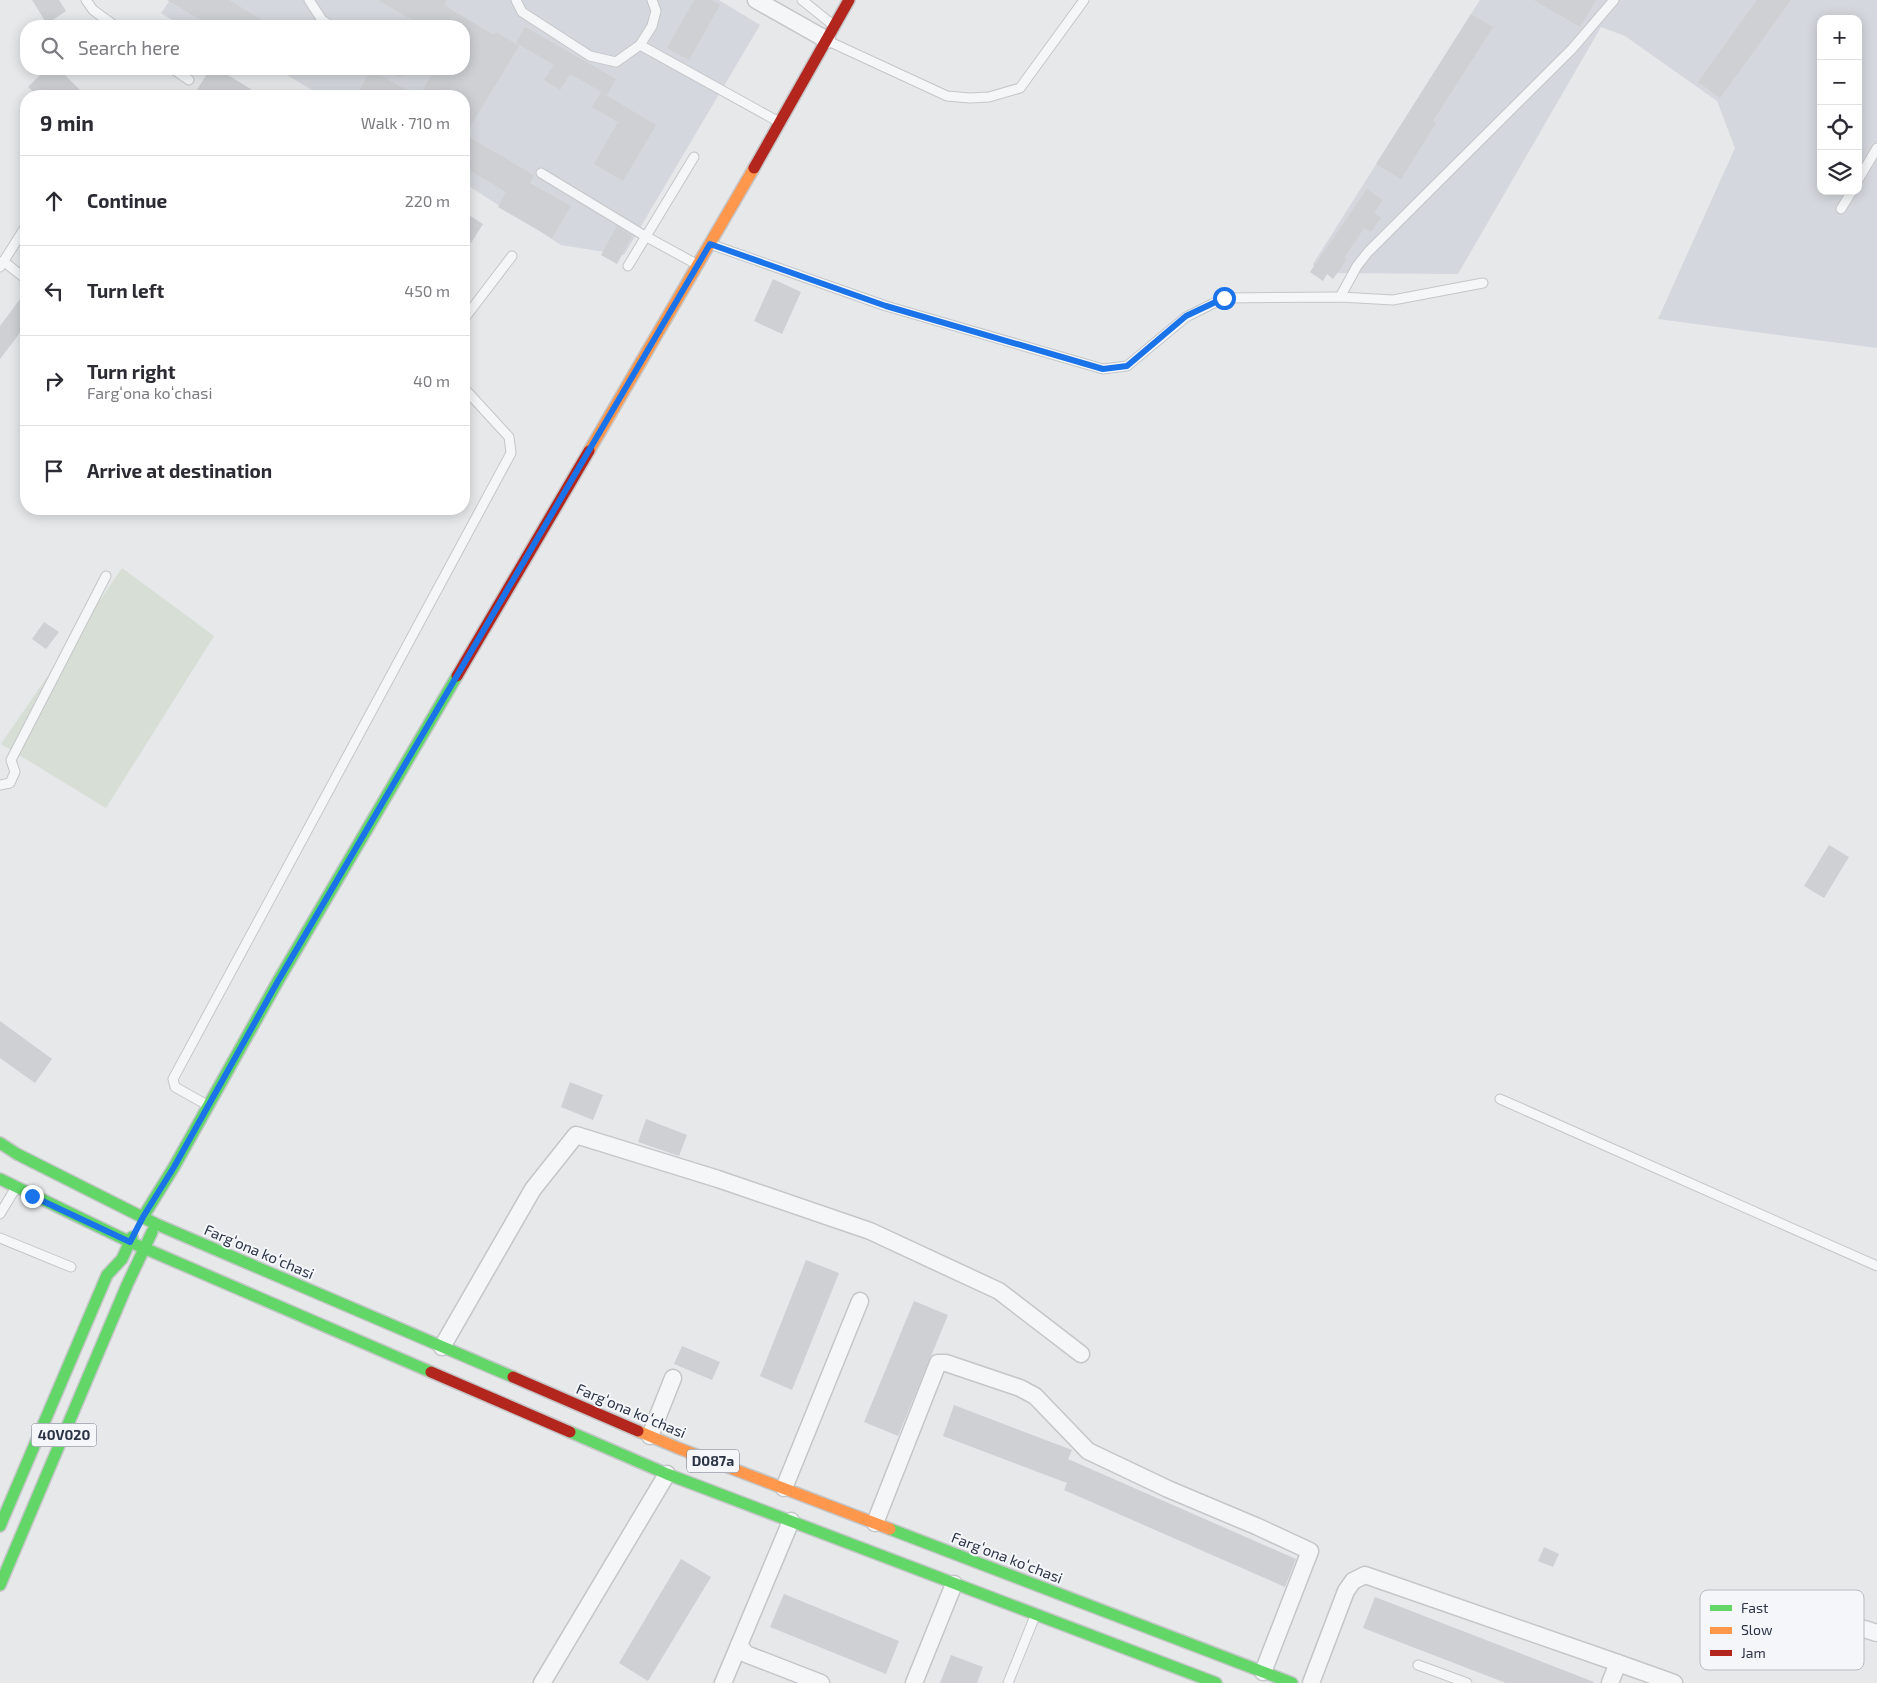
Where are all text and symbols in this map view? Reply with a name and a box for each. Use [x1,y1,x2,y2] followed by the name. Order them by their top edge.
[1817,15,1862,195] map controls
[1817,15,1862,60] button: +
[20,20,470,75] search box
[38,34,66,62] icon: search
[78,36,180,59] text: Search here
[1817,60,1862,105] button: −
[1817,105,1862,150] button: locate
[40,110,94,135] text: 9 min
[361,113,450,132] text: Walk · 710 m
[1817,150,1862,195] button: layers
[40,187,68,215] icon: ahead
[87,189,167,212] text: Continue
[405,191,450,210] text: 220 m
[40,277,68,305] icon: left
[87,279,164,302] text: Turn left
[404,281,450,300] text: 450 m
[1213,287,1236,310] route start
[87,360,175,383] text: Turn right
[40,367,68,395] icon: right
[413,371,450,390] text: 40 m
[87,383,212,402] text: Fargʻona koʻchasi
[40,457,68,485] icon: arrive
[87,459,272,482] text: Arrive at destination
[21,1185,44,1208] route end
[202,1220,317,1282] street label: Fargʻona koʻchasi
[574,1379,689,1441] street label: Fargʻona koʻchasi
[32,1424,96,1446] road number: 40V020
[687,1450,739,1472] road number: D087a
[949,1528,1065,1587] street label: Fargʻona koʻchasi
[1700,1590,1864,1670] legend
[1741,1599,1768,1616] text: Fast
[1741,1621,1773,1638] text: Slow
[1741,1644,1766,1661] text: Jam

